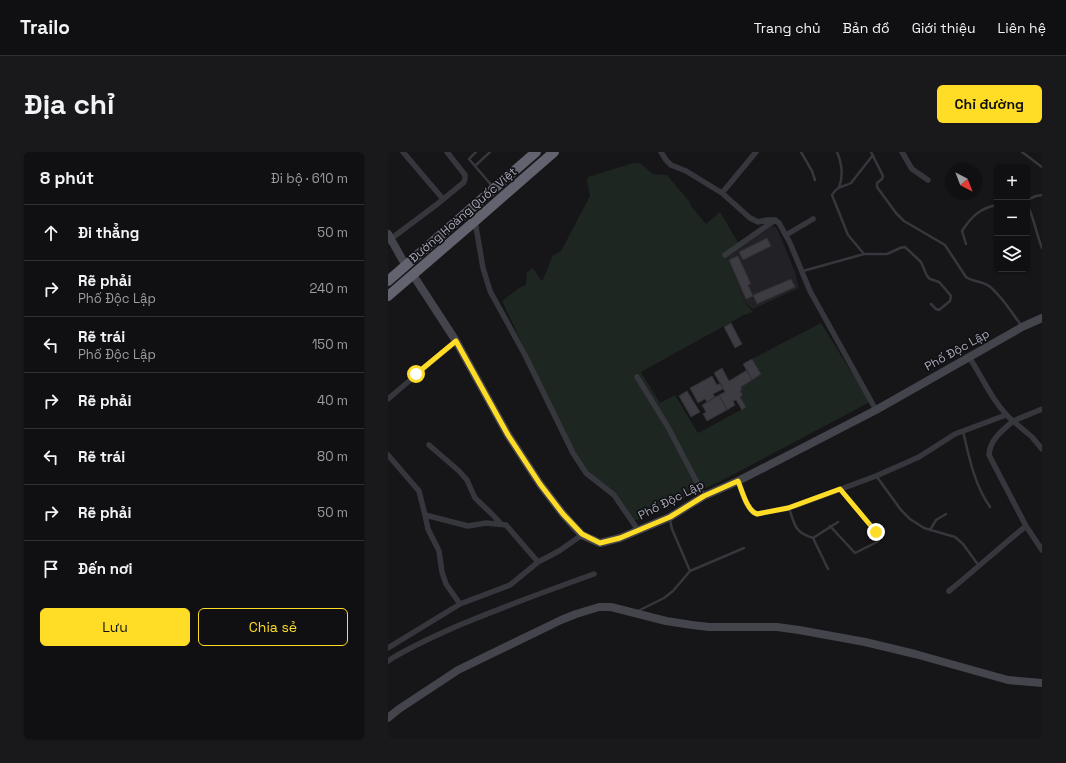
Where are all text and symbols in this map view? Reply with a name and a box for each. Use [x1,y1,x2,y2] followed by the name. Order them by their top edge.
[20,15,70,40] text: Trailo
[754,19,821,37] text: Trang chủ
[843,19,890,37] text: Bản đồ
[912,19,976,37] text: Giới thiệu
[998,19,1046,37] text: Liên hệ
[937,85,1042,123] button: Chỉ đường
[24,86,115,122] text: Địa chỉ
[406,164,520,266] street label: Đường Hoàng Quốc Việt
[946,164,982,200] north arrow
[994,164,1030,272] map controls
[994,164,1030,200] button: +
[40,167,94,189] text: 8 phút
[271,170,348,187] text: Đi bộ · 610 m
[994,200,1030,236] button: −
[40,222,62,244] icon: ahead
[78,223,139,242] text: Đi thẳng
[317,224,348,241] text: 50 m
[994,236,1030,272] button: layers
[78,271,131,290] text: Rẽ phải
[40,278,62,300] icon: right
[310,280,348,297] text: 240 m
[78,290,156,307] text: Phố Độc Lập
[922,325,993,374] street label: Phố Độc Lập
[78,327,125,346] text: Rẽ trái
[40,334,62,356] icon: left
[312,336,348,353] text: 150 m
[78,346,156,363] text: Phố Độc Lập
[407,365,425,383] route start
[40,390,62,412] icon: right
[78,391,131,410] text: Rẽ phải
[317,392,348,409] text: 40 m
[40,446,62,468] icon: left
[78,447,125,466] text: Rẽ trái
[317,448,348,465] text: 80 m
[635,476,707,523] street label: Phố Độc Lập
[40,502,62,524] icon: right
[78,503,131,522] text: Rẽ phải
[317,504,348,521] text: 50 m
[867,523,885,541] route end
[40,558,62,580] icon: arrive
[78,559,133,578] text: Đến nơi
[40,608,190,646] button: Lưu
[198,608,348,646] button: Chia sẻ

